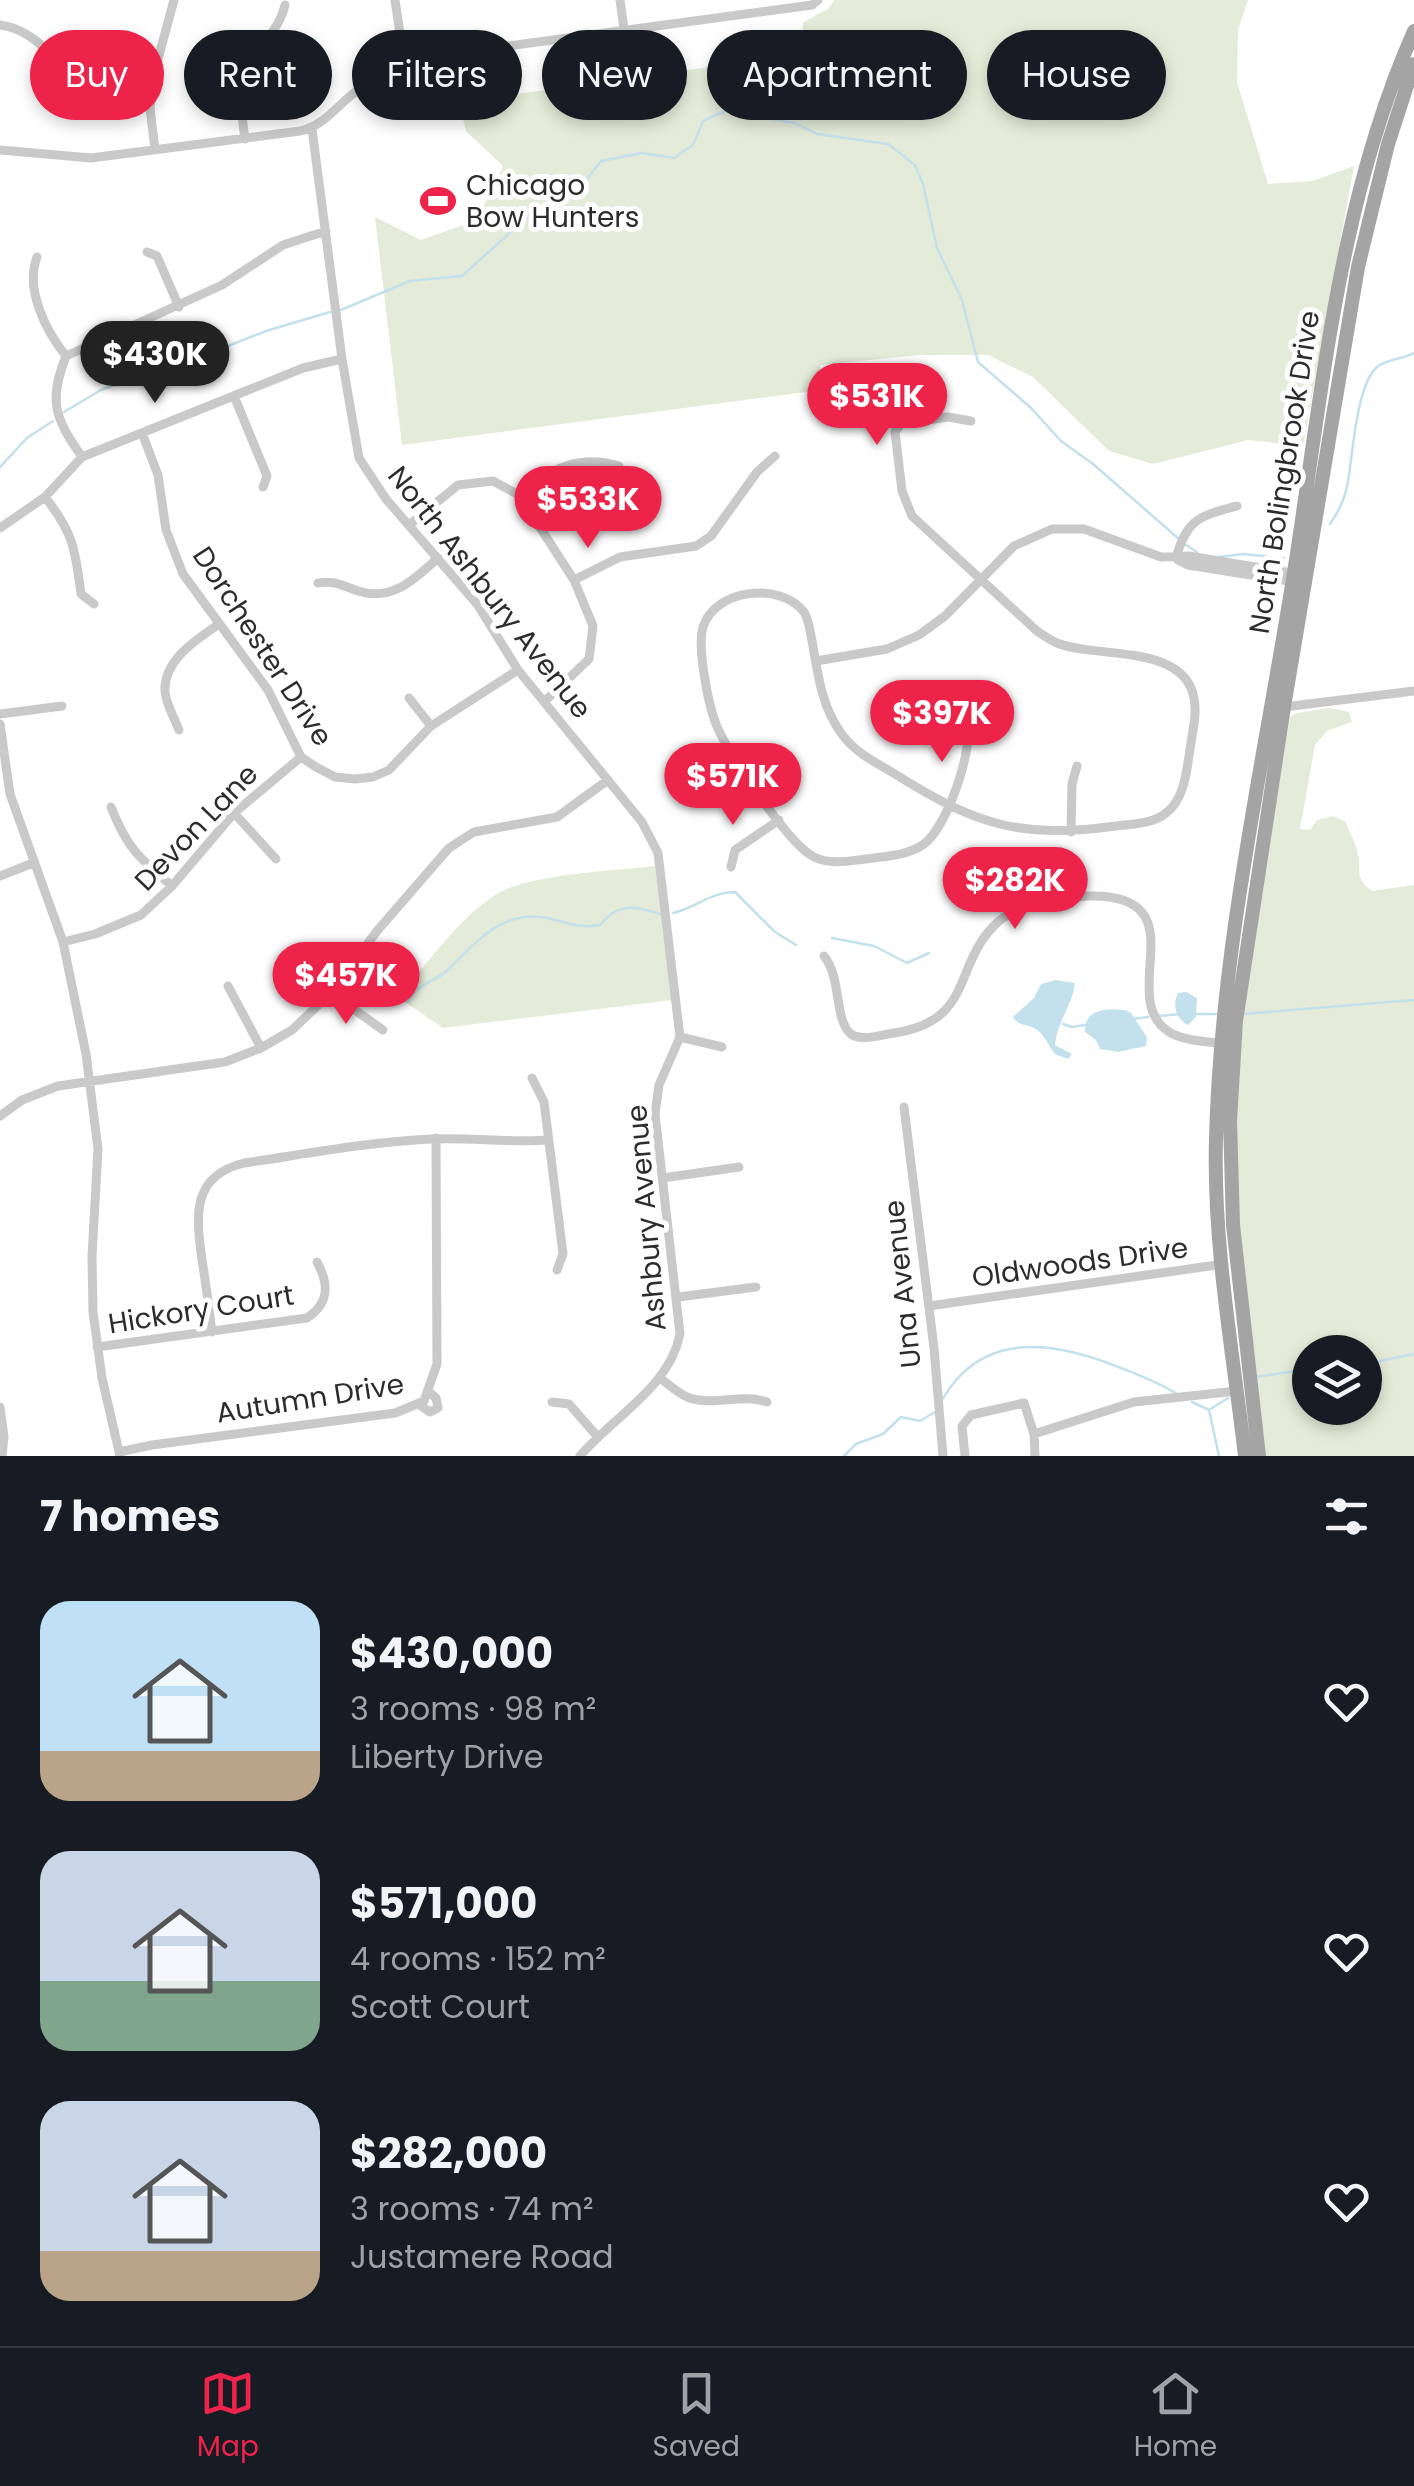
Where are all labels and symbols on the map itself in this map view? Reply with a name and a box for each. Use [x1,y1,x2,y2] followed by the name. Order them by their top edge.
[466,166,639,237] place label: Chicago Bow Hunters
[419,182,457,220] sports icon: Chicago Bow Hunters
[1240,308,1329,636] street label: North Bolingbrook Drive
[85,321,225,406] pin: $430K
[807,363,947,448] pin: $531K
[379,458,601,727] street label: North Ashbury Avenue
[518,466,658,551] pin: $533K
[183,539,342,754] street label: Dorchester Drive
[872,680,1012,765] pin: $397K
[663,743,803,828] pin: $571K
[126,755,267,899] street label: Devon Lane
[945,847,1085,932] pin: $282K
[276,942,416,1027] pin: $457K
[617,1103,676,1333] street label: Ashbury Avenue
[874,1198,931,1370] street label: Una Avenue
[969,1228,1191,1297] street label: Oldwoods Drive
[105,1276,297,1343] street label: Hickory Court
[214,1364,407,1433] street label: Autumn Drive

